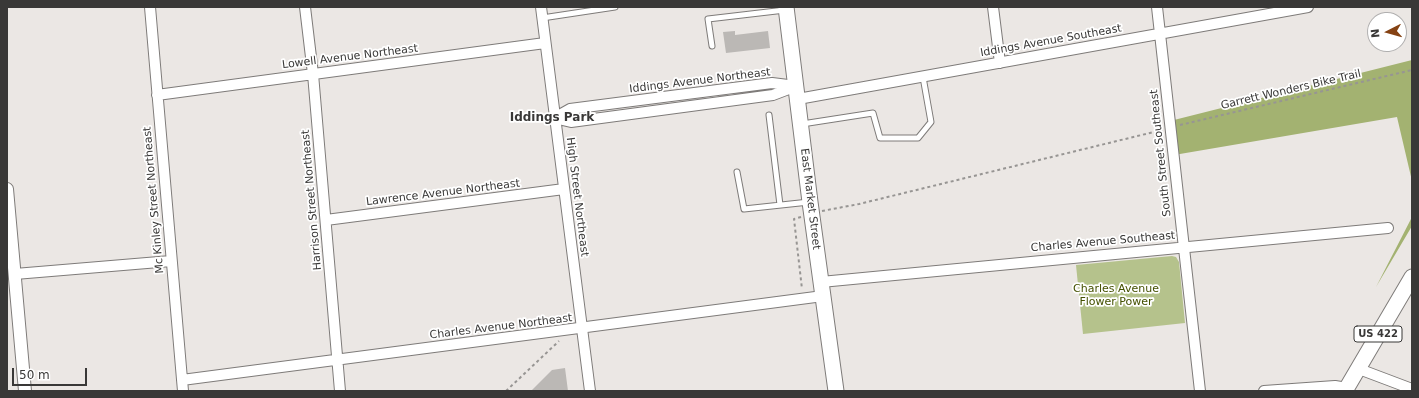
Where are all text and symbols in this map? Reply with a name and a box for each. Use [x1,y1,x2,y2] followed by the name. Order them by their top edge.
[1367,12,1407,52] north arrow
[979,22,1123,60] street label: Iddings Avenue Southeast
[1369,28,1383,38] text: N
[281,42,419,72] street label: Lowell Avenue Northeast
[629,66,771,96] street label: Iddings Avenue Northeast
[1220,67,1362,113] street label: Garrett Wonders Bike Trail
[1148,89,1174,217] street label: South Street Southeast
[510,111,594,125] district label: Iddings Park
[141,126,167,274] street label: Mc Kinley Street Northeast
[299,129,325,271] street label: Harrison Street Northeast
[563,137,591,257] street label: High Street Northeast
[797,148,823,250] street label: East Market Street
[365,177,521,209] street label: Lawrence Avenue Northeast
[1030,229,1176,255] street label: Charles Avenue Southeast
[1073,282,1159,308] park label: Charles Avenue Flower Power
[429,312,573,342] street label: Charles Avenue Northeast
[1354,326,1402,342] road number: US 422
[14,360,89,386] scale bar
[19,368,50,382] text: 50 m

